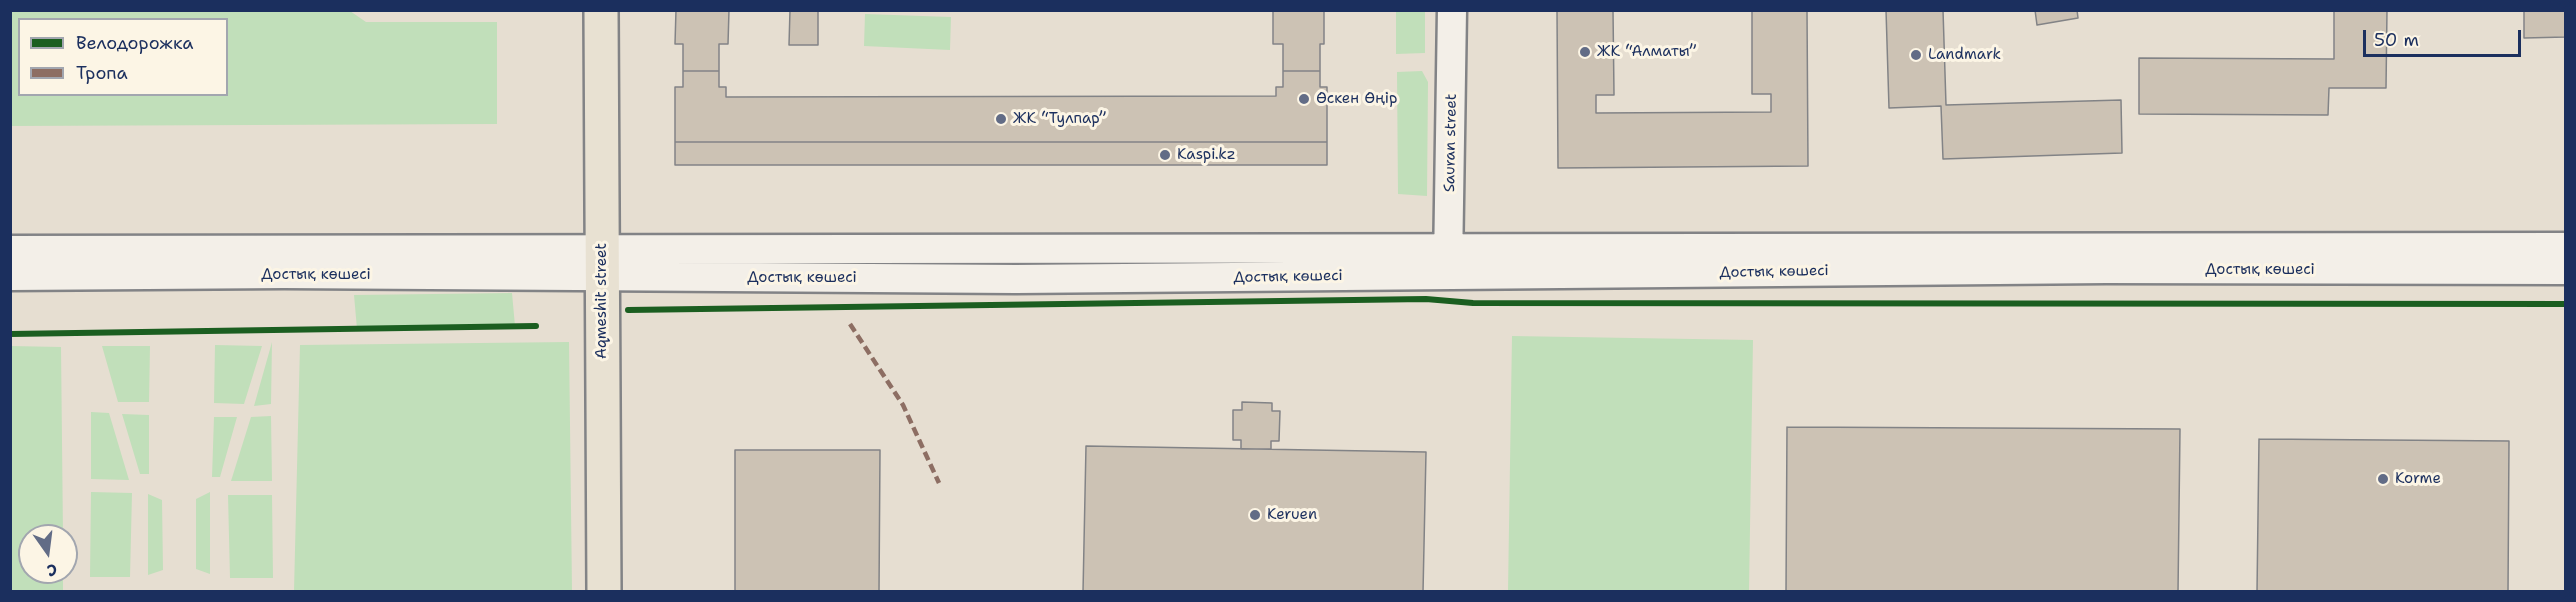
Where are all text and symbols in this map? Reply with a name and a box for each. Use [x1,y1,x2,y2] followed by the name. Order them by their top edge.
[18,18,228,96] legend
[2366,18,2524,56] scale bar
[2374,28,2419,52] text: 50 m
[76,31,194,55] text: Велодорожка
[1597,43,1696,61] place label: ЖК “Алматы”
[1578,45,1592,59] marker: ЖК “Алматы”
[1928,46,2001,64] place label: Landmark
[1909,48,1923,62] marker: Landmark
[76,61,128,85] text: Тропа
[1316,90,1397,108] place label: Өскен Өңір
[1297,92,1311,106] marker: Өскен Өңір
[1441,94,1461,192] street label: Sauran street
[1013,110,1106,128] place label: ЖК “Тулпар”
[994,112,1008,126] marker: ЖК “Тулпар”
[1177,146,1236,164] place label: Kaspi.kz
[1158,148,1172,162] marker: Kaspi.kz
[593,243,611,359] street label: Aqmeshit street
[2205,261,2315,279] street label: Достық көшесі
[1719,262,1829,282] street label: Достық көшесі
[261,266,371,284] street label: Достық көшесі
[1233,267,1343,287] street label: Достық көшесі
[747,269,857,287] street label: Достық көшесі
[2395,470,2441,488] place label: Korme
[2376,472,2390,486] marker: Korme
[1267,506,1317,524] place label: Keruen
[1248,508,1262,522] marker: Keruen
[18,524,78,584] north arrow
[45,559,59,581] text: С

